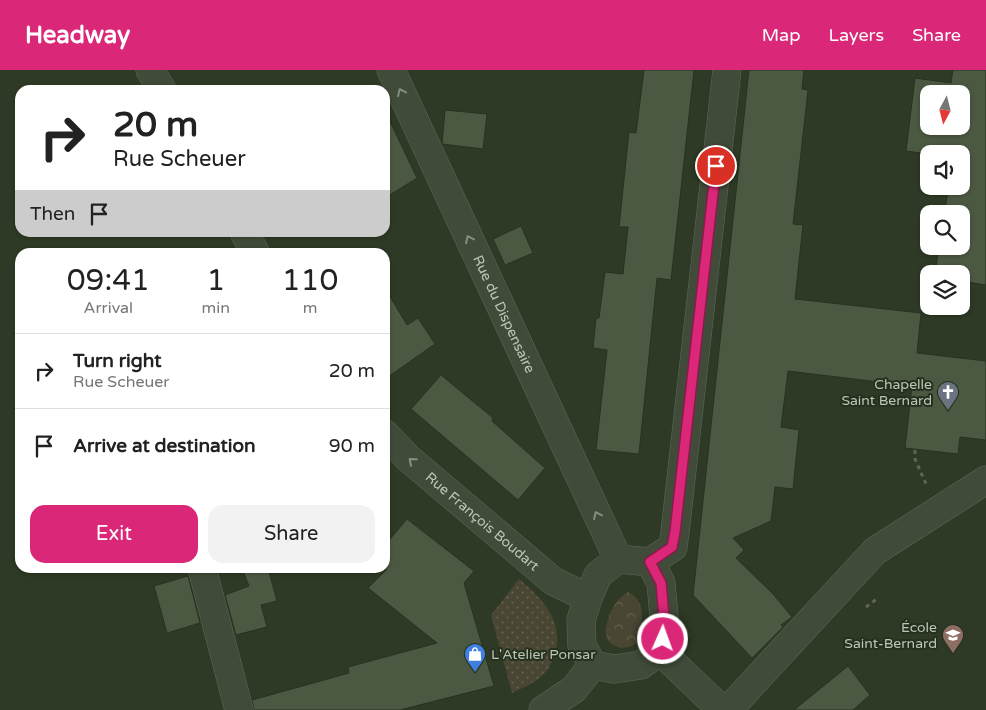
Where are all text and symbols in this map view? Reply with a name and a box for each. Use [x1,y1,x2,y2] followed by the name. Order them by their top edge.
[25,21,130,50] text: Headway
[762,24,801,46] text: Map
[829,24,884,46] text: Layers
[912,24,961,46] text: Share
[920,85,970,135] north arrow
[920,85,970,315] map controls
[397,88,407,97] one-way arrow
[113,104,198,146] text: 20 m
[30,105,95,170] icon: right
[695,145,737,187] pin
[920,145,970,195] button: sound
[113,146,246,172] text: Rue Scheuer
[702,152,730,180] icon: arrive
[85,200,113,228] icon: arrive
[30,203,75,225] text: Then
[920,205,970,255] button: search
[465,235,476,244] one-way arrow
[470,252,539,376] street label: Rue du Dispensaire
[67,262,150,299] text: 09:41
[206,262,225,299] text: 1
[282,262,338,299] text: 110
[920,265,970,315] button: layers
[84,298,133,318] text: Arrival
[202,298,230,318] text: min
[303,298,317,318] text: m
[73,350,161,372] text: Turn right
[30,357,58,385] icon: right
[329,360,375,382] text: 20 m
[73,372,169,392] text: Rue Scheuer
[841,376,932,409] place label: Chapelle Saint Bernard
[936,380,960,411] church icon: Chapelle Saint Bernard
[30,432,58,460] icon: arrive
[73,435,256,457] text: Arrive at destination
[329,435,375,457] text: 90 m
[409,458,418,467] one-way arrow
[422,468,543,575] street label: Rue François Boudart
[30,505,198,563] button: Exit
[208,505,375,563] button: Share
[592,511,603,520] one-way arrow
[636,612,688,664] position arrow
[844,619,937,652] place label: École Saint-Bernard
[941,623,965,654] school or university icon: École Saint-Bernard
[463,642,487,673] shop icon: L'Atelier Ponsar
[491,646,596,663] place label: L'Atelier Ponsar

